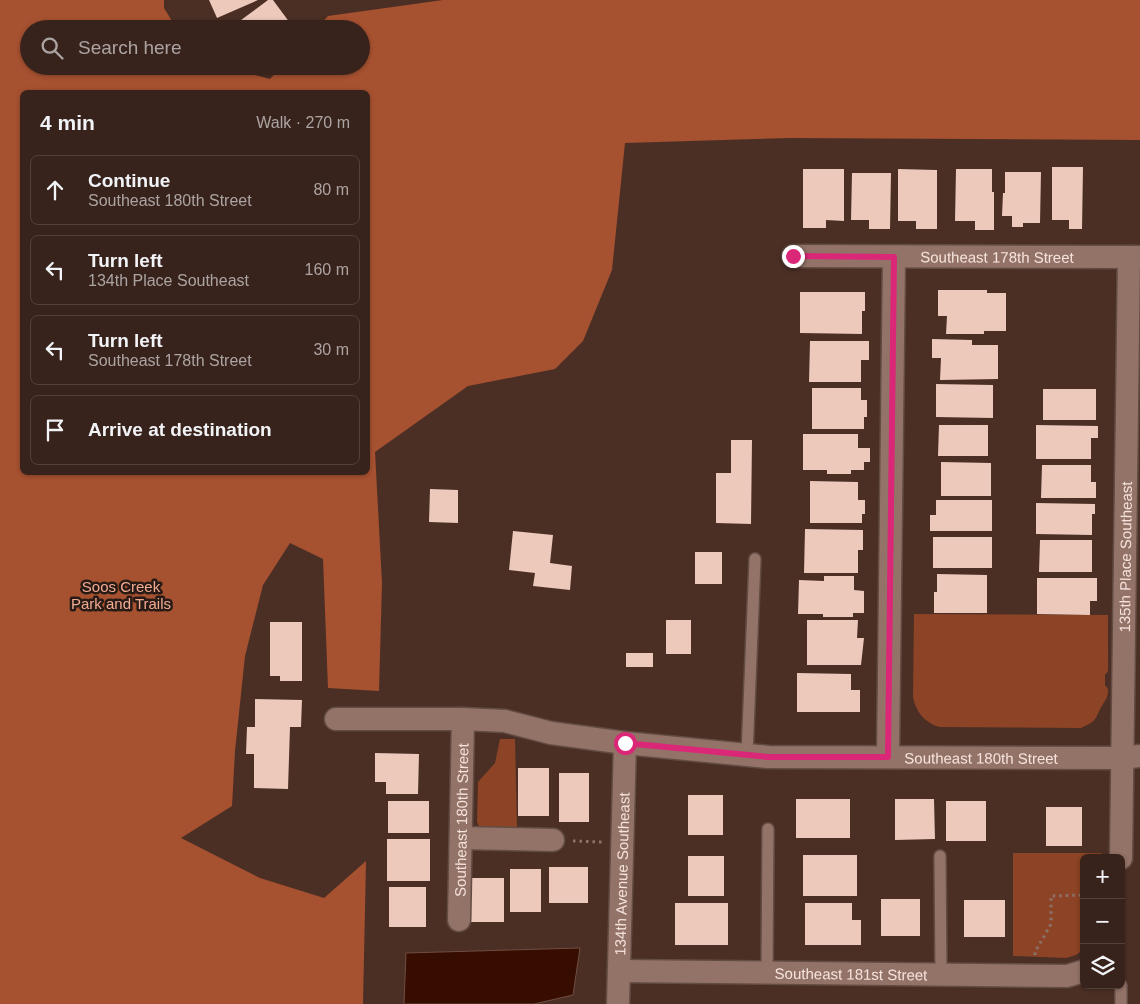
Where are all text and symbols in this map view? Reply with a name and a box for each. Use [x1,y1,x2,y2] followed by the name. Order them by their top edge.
[20,20,370,75] search box
[38,34,66,62] icon: search
[78,37,182,58] text: Search here
[40,111,95,134] text: 4 min
[256,114,350,131] text: Walk · 270 m
[88,170,170,191] text: Continue
[41,176,69,204] icon: ahead
[313,181,349,198] text: 80 m
[88,192,252,209] text: Southeast 180th Street
[782,245,805,268] route end
[920,248,1075,265] street label: Southeast 178th Street
[88,250,163,271] text: Turn left
[41,256,69,284] icon: left
[305,261,349,278] text: 160 m
[88,272,249,289] text: 134th Place Southeast
[88,330,163,351] text: Turn left
[41,336,69,364] icon: left
[313,341,349,358] text: 30 m
[88,352,252,369] text: Southeast 178th Street
[41,416,69,444] icon: arrive
[88,419,272,440] text: Arrive at destination
[1116,481,1135,633] street label: 135th Place Southeast
[71,578,171,612] park label: Soos Creek Park and Trails
[614,732,637,755] route start
[451,742,471,897] street label: Southeast 180th Street
[904,749,1059,766] street label: Southeast 180th Street
[611,791,632,956] street label: 134th Avenue Southeast
[1080,854,1125,989] map controls
[1080,854,1125,899] button: +
[1080,899,1125,944] button: −
[1080,944,1125,989] button: layers
[775,964,928,983] street label: Southeast 181st Street

